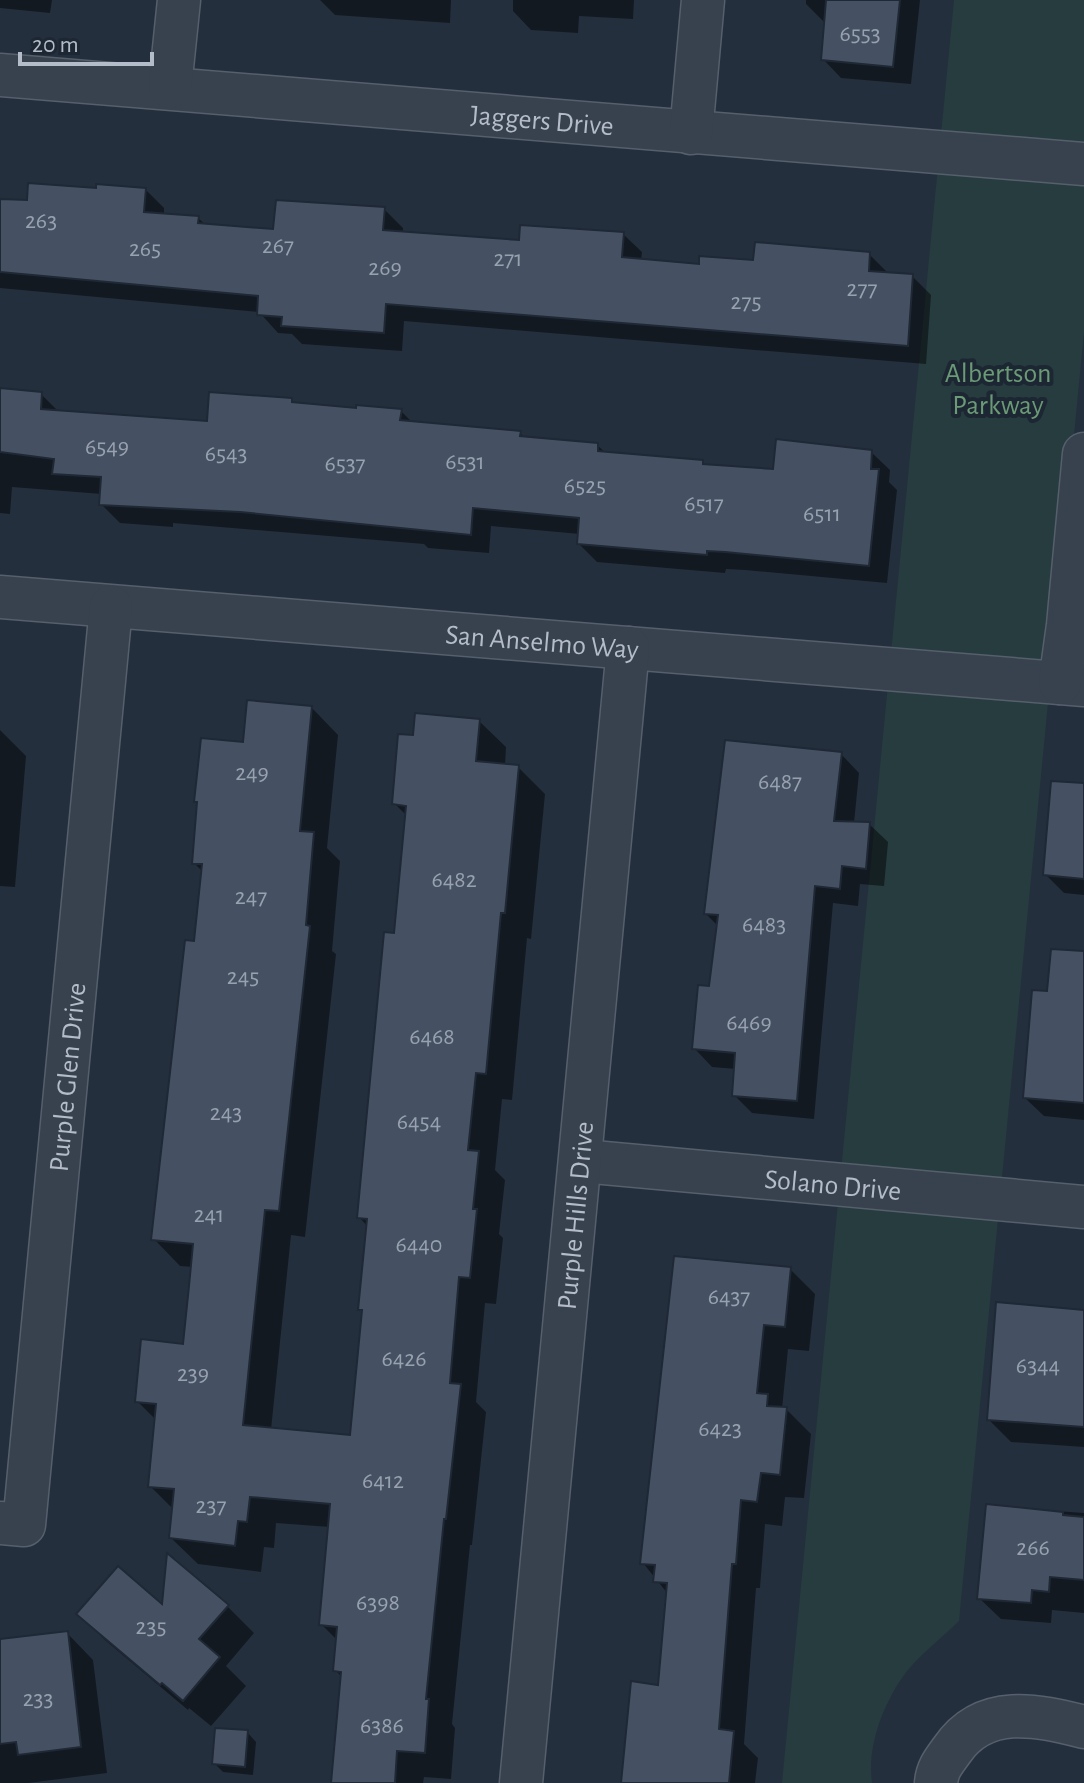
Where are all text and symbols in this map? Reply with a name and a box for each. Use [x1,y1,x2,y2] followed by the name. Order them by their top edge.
[20,16,152,66] scale bar
[839,22,881,46] house number: 6553
[32,33,79,57] text: 20 m
[469,102,615,141] street label: Jaggers Drive
[25,209,57,233] house number: 263
[262,234,294,258] house number: 267
[129,237,161,261] house number: 265
[493,247,523,271] house number: 271
[368,256,402,280] house number: 269
[847,277,877,301] house number: 277
[731,290,761,314] house number: 275
[945,360,1051,420] park label: Albertson Parkway
[85,435,129,459] house number: 6549
[205,442,247,466] house number: 6543
[445,450,485,474] house number: 6531
[324,452,366,476] house number: 6537
[564,474,606,498] house number: 6525
[684,492,724,516] house number: 6517
[803,502,841,526] house number: 6511
[444,621,640,665] street label: San Anselmo Way
[235,761,269,785] house number: 249
[758,770,802,794] house number: 6487
[431,868,477,892] house number: 6482
[235,885,267,909] house number: 247
[742,913,786,937] house number: 6483
[227,965,259,989] house number: 245
[46,982,91,1173] street label: Purple Glen Drive
[726,1011,772,1035] house number: 6469
[409,1025,455,1049] house number: 6468
[210,1101,242,1125] house number: 243
[397,1110,441,1134] house number: 6454
[554,1120,599,1311] street label: Purple Hills Drive
[763,1166,902,1206] street label: Solano Drive
[194,1203,224,1227] house number: 241
[395,1233,443,1257] house number: 6440
[708,1285,750,1309] house number: 6437
[381,1347,427,1371] house number: 6426
[1016,1354,1060,1378] house number: 6344
[177,1362,209,1386] house number: 239
[698,1417,742,1441] house number: 6423
[362,1469,404,1493] house number: 6412
[196,1494,226,1518] house number: 237
[1016,1536,1050,1560] house number: 266
[356,1591,400,1615] house number: 6398
[136,1615,166,1639] house number: 235
[23,1687,53,1711] house number: 233
[360,1714,404,1738] house number: 6386

